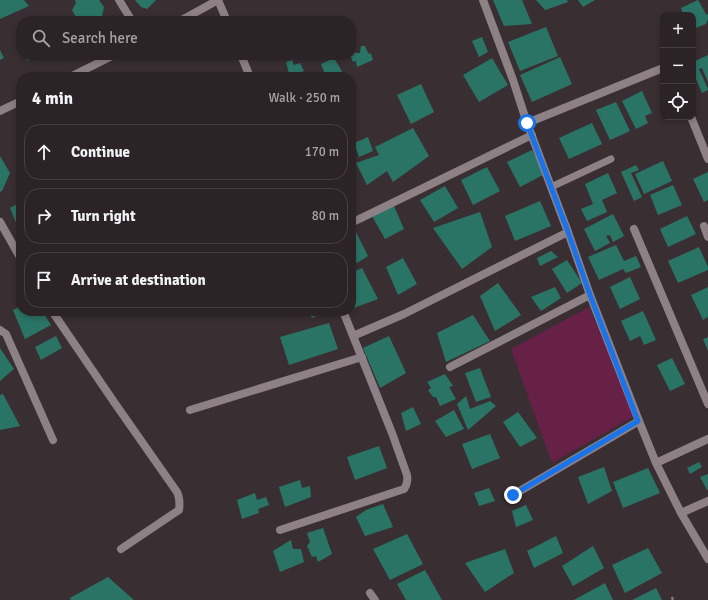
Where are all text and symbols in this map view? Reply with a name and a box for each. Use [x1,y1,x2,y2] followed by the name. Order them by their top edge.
[660,12,696,120] map controls
[660,12,696,48] button: +
[16,16,356,60] search box
[30,27,52,49] icon: search
[62,29,138,47] text: Search here
[660,48,696,84] button: −
[660,84,696,120] button: locate
[32,88,73,109] text: 4 min
[269,90,340,106] text: Walk · 250 m
[518,114,536,132] route start
[33,141,55,163] icon: ahead
[71,143,130,161] text: Continue
[305,144,339,160] text: 170 m
[33,205,55,227] icon: right
[71,207,136,225] text: Turn right
[312,208,339,224] text: 80 m
[33,269,55,291] icon: arrive
[71,271,206,289] text: Arrive at destination
[504,486,522,504] route end

